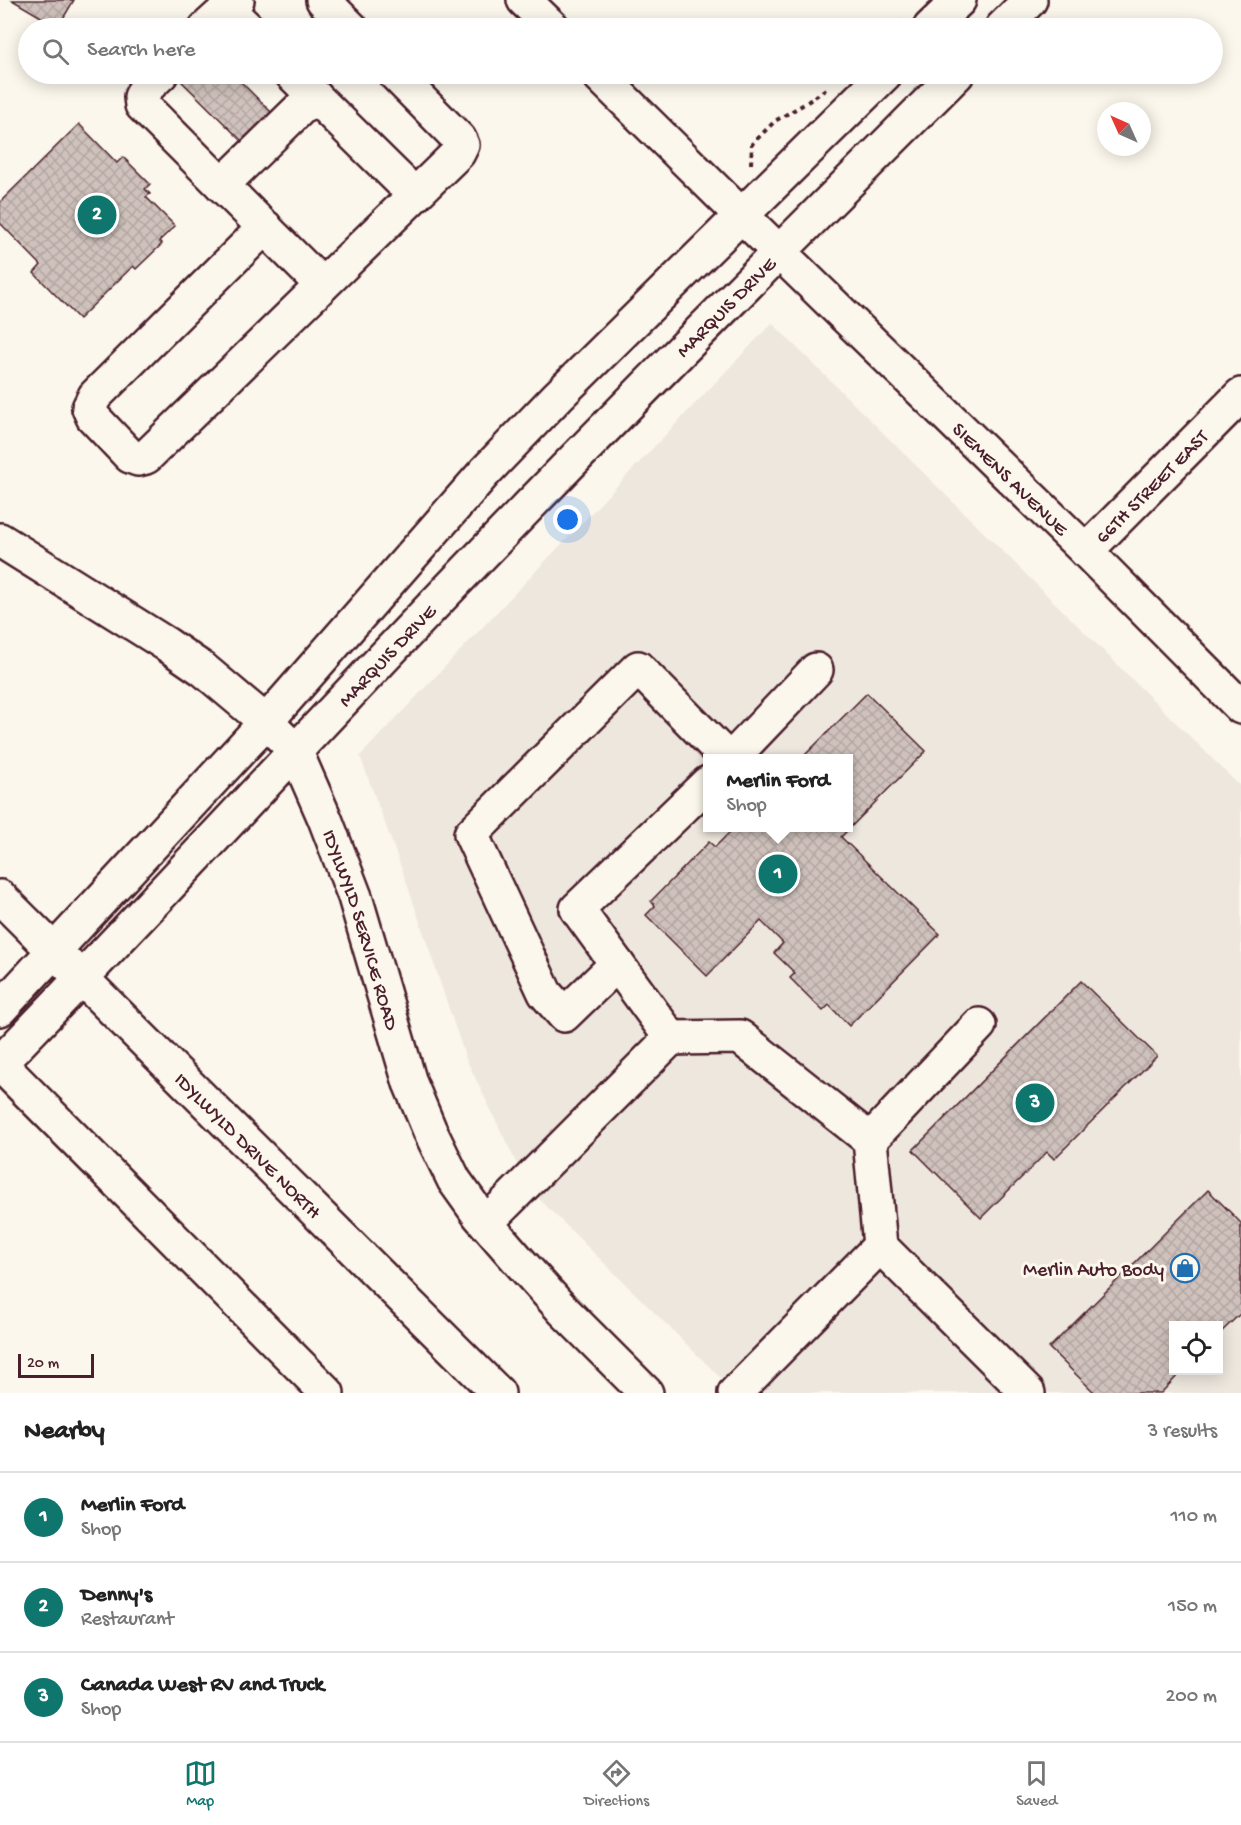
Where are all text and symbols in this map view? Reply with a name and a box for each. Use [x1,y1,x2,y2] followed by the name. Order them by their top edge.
[18,18,1223,84] search box
[39,35,72,68] icon: search
[87,38,195,64] text: Search here
[1097,102,1151,156] north arrow
[78,192,116,238] pin: 2
[673,253,783,364] street label: MARQUIS DRIVE
[946,419,1072,543] street label: SIEMENS AVENUE
[1092,426,1215,550] street label: 66TH STREET EAST
[553,505,582,534] your location
[335,600,443,713] street label: MARQUIS DRIVE
[703,754,853,832] popup
[726,769,830,795] text: Merlin Ford
[726,795,767,818] text: Shop
[315,827,402,1034] street label: IDYLWYLD SERVICE ROAD
[758,852,798,896] pin: 1
[168,1069,325,1225] street label: IDYLWYLD DRIVE NORTH
[1016,1080,1054,1126] pin: 3
[1169,1252,1201,1284] shop icon: Merlin Auto Body
[1023,1260,1164,1283] place label: Merlin Auto Body
[1169,1321,1223,1375] map controls
[1169,1321,1223,1375] button: locate
[18,1351,94,1378] scale bar
[27,1355,59,1374] text: 20 m
[24,1417,105,1448] text: Nearby
[1148,1421,1217,1444] text: 3 results
[81,1493,184,1519] text: Merlin Ford
[39,1506,48,1529] text: 1
[1171,1506,1217,1529] text: 110 m
[81,1519,121,1542] text: Shop
[81,1583,152,1609] text: Denny's
[39,1596,48,1619] text: 2
[1168,1596,1217,1619] text: 150 m
[81,1609,174,1632] text: Restaurant
[81,1673,324,1699] text: Canada West RV and Truck
[38,1686,49,1709] text: 3
[1166,1686,1217,1709] text: 200 m
[81,1699,121,1722] text: Shop
[184,1757,217,1812] tab: Map
[584,1757,649,1812] tab: Directions
[1016,1757,1057,1812] tab: Saved

